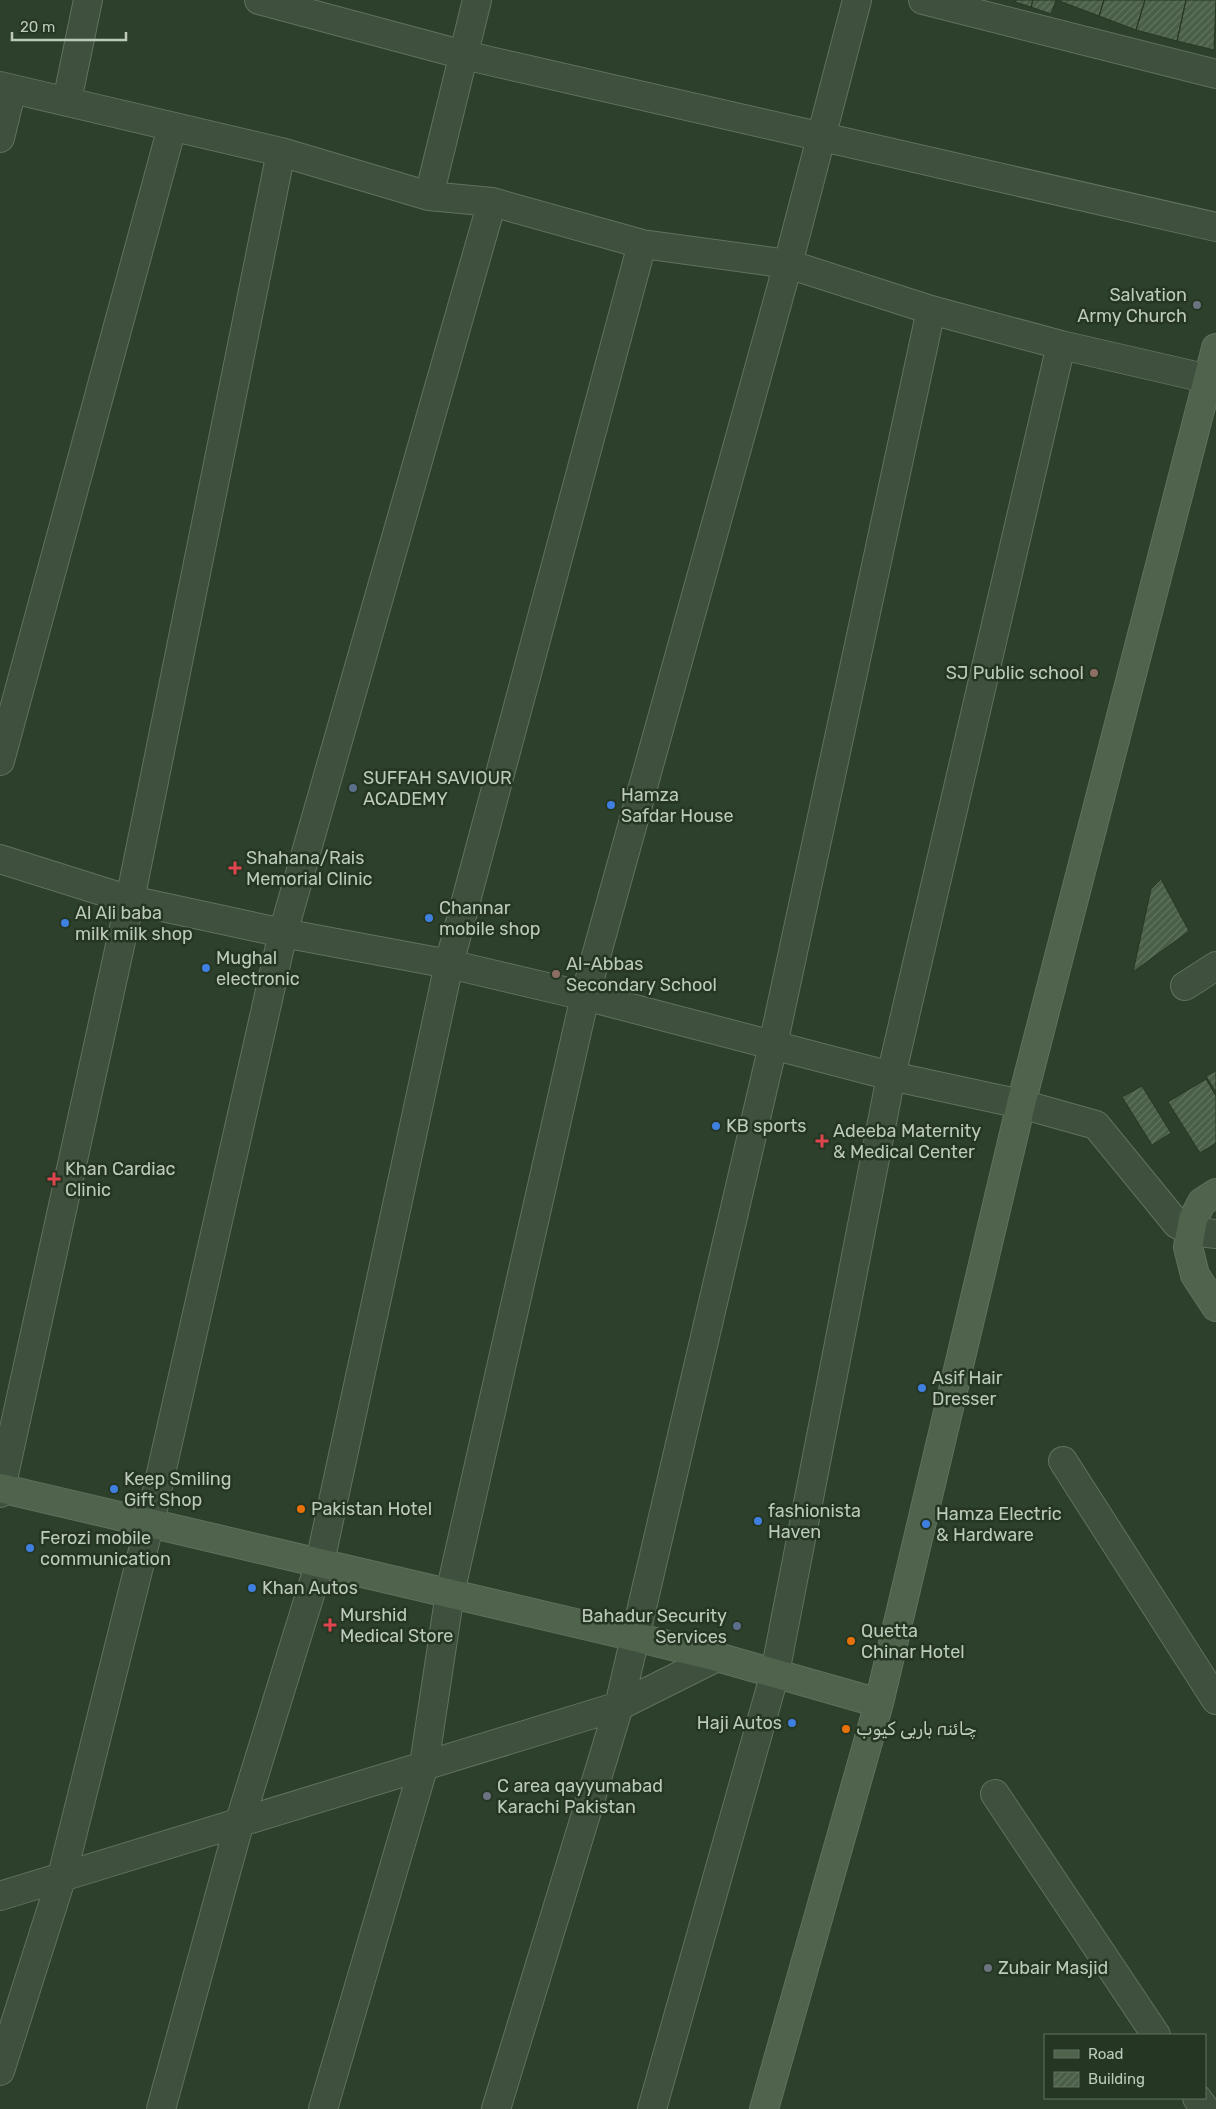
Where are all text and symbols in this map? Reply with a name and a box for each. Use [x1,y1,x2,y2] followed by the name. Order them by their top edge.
[12,10,126,42] scale bar
[20,18,55,36] text: 20 m
[1077,284,1187,327] place label: Salvation Army Church
[1191,299,1203,311] marker: Salvation Army Church
[946,662,1084,684] place label: SJ Public school
[1088,667,1100,679] marker: SJ Public school
[363,767,512,810] place label: SUFFAH SAVIOUR ACADEMY
[347,782,359,794] marker: SUFFAH SAVIOUR ACADEMY
[621,784,734,827] place label: Hamza Safdar House
[605,799,617,811] marker: Hamza Safdar House
[246,847,373,890] place label: Shahana/Rais Memorial Clinic
[228,861,242,875] marker: Shahana/Rais Memorial Clinic
[439,897,540,940] place label: Channar mobile shop
[75,902,193,945] place label: Al Ali baba milk milk shop
[423,912,435,924] marker: Channar mobile shop
[59,917,71,929] marker: Al Ali baba milk milk shop
[216,947,300,990] place label: Mughal electronic
[566,953,717,996] place label: Al-Abbas Secondary School
[200,962,212,974] marker: Mughal electronic
[550,968,562,980] marker: Al-Abbas Secondary School
[726,1115,807,1137] place label: KB sports
[710,1120,722,1132] marker: KB sports
[833,1120,981,1163] place label: Adeeba Maternity & Medical Center
[815,1134,829,1148] marker: Adeeba Maternity & Medical Center
[65,1158,176,1201] place label: Khan Cardiac Clinic
[47,1172,61,1186] marker: Khan Cardiac Clinic
[932,1367,1003,1410] place label: Asif Hair Dresser
[916,1382,928,1394] marker: Asif Hair Dresser
[124,1468,232,1511] place label: Keep Smiling Gift Shop
[108,1483,120,1495] marker: Keep Smiling Gift Shop
[311,1498,432,1520] place label: Pakistan Hotel
[768,1500,861,1543] place label: fashionista Haven
[295,1503,307,1515] marker: Pakistan Hotel
[936,1503,1062,1546] place label: Hamza Electric & Hardware
[752,1515,764,1527] marker: fashionista Haven
[920,1518,932,1530] marker: Hamza Electric & Hardware
[40,1527,171,1570] place label: Ferozi mobile communication
[24,1542,36,1554] marker: Ferozi mobile communication
[262,1577,358,1599] place label: Khan Autos
[246,1582,258,1594] marker: Khan Autos
[340,1604,453,1647] place label: Murshid Medical Store
[582,1605,727,1648] place label: Bahadur Security Services
[324,1619,336,1631] marker: Murshid Medical Store
[731,1620,743,1632] marker: Bahadur Security Services
[861,1620,965,1663] place label: Quetta Chinar Hotel
[845,1635,857,1647] marker: Quetta Chinar Hotel
[697,1712,782,1734] place label: Haji Autos
[786,1717,798,1729] marker: Haji Autos
[856,1718,977,1740] place label: چائنہ باربی کیوب
[840,1723,852,1735] marker: چائنہ باربی کیوب
[497,1775,663,1818] place label: C area qayyumabad Karachi Pakistan
[481,1790,493,1802] marker: C area qayyumabad Karachi Pakistan
[998,1957,1108,1979] place label: Zubair Masjid
[982,1962,994,1974] marker: Zubair Masjid
[1044,2034,1206,2099] legend
[1088,2045,1124,2063] text: Road
[1088,2070,1145,2088] text: Building

